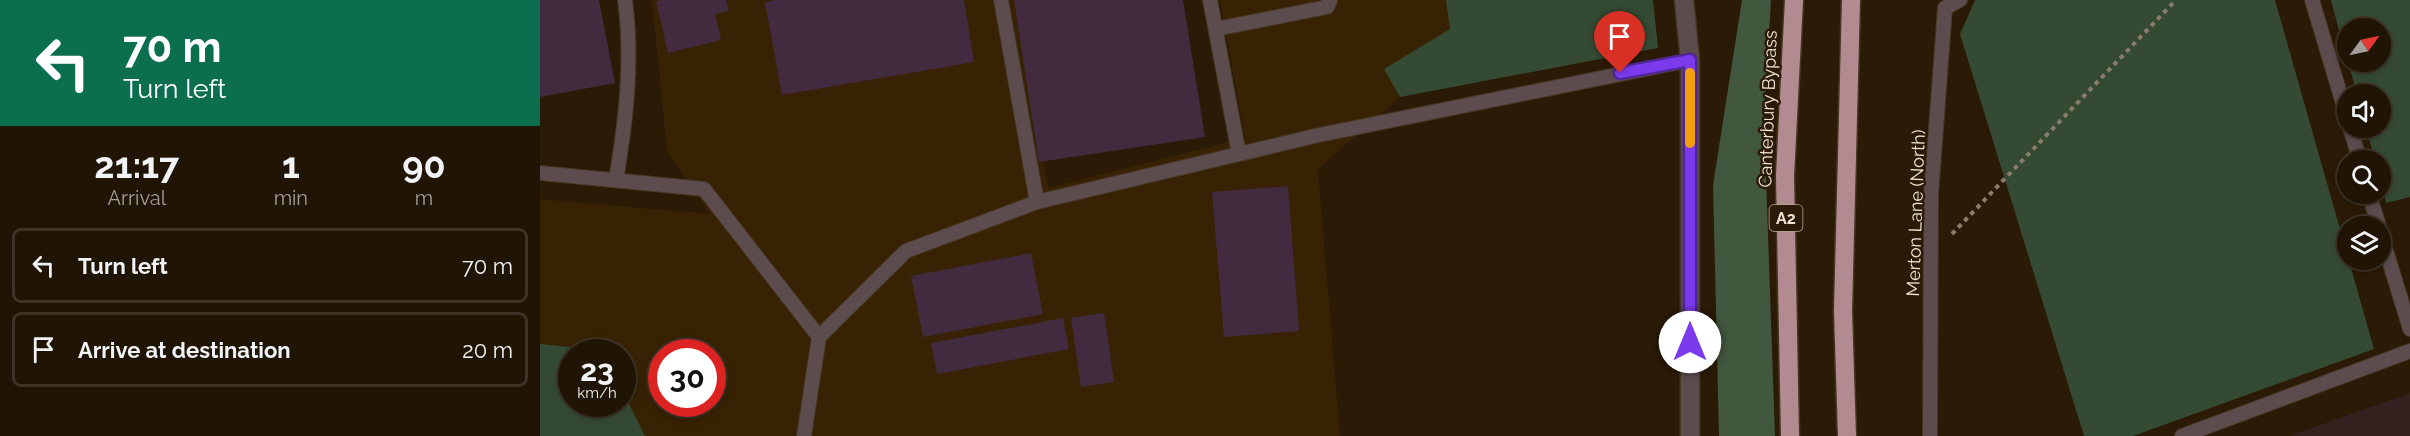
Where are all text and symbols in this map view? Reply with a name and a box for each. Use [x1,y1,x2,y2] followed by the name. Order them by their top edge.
[1594,11,1645,73] pin
[2337,18,2391,72] north arrow
[2337,18,2391,270] map controls
[1603,20,1636,53] icon: arrive
[123,23,222,72] text: 70 m
[24,24,102,102] icon: left
[1754,30,1781,188] street label: Canterbury Bypass
[123,73,226,104] text: Turn left
[2337,84,2391,138] button: sound
[1902,129,1929,297] street label: Merton Lane (North)
[94,144,179,186] text: 21:17
[282,144,300,186] text: 1
[402,144,446,186] text: 90
[2337,150,2391,204] button: search
[107,186,166,210] text: Arrival
[274,186,308,210] text: min
[415,186,433,210] text: m
[1770,205,1802,231] road number: A2
[2337,216,2391,270] button: layers
[27,249,60,282] icon: left
[78,253,168,279] text: Turn left
[462,253,513,279] text: 70 m
[1658,310,1722,374] position arrow
[27,333,60,366] icon: arrive
[78,337,291,363] text: Arrive at destination
[462,337,513,363] text: 20 m
[648,339,726,417] speed limit sign: 30
[580,353,614,388] text: 23
[577,384,617,402] text: km/h

